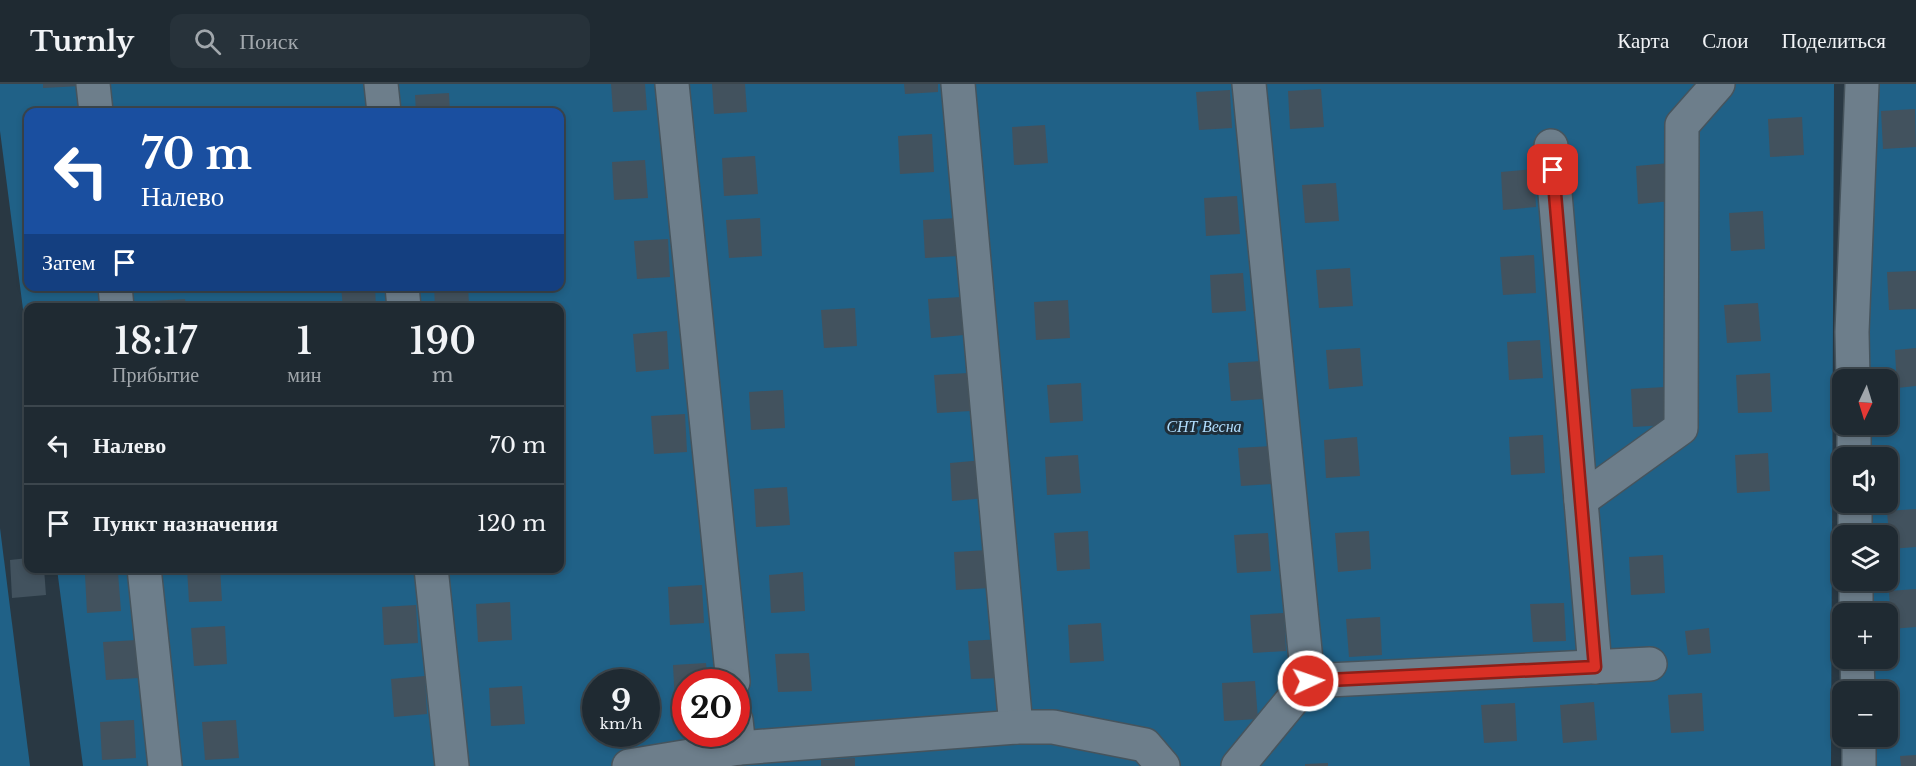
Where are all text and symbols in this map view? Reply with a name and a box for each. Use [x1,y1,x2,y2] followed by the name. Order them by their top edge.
[170,14,590,68] search box
[30,24,134,59] text: Turnly
[191,25,224,58] icon: search
[239,28,298,55] text: Поиск
[1617,28,1669,54] text: Карта
[1702,28,1748,54] text: Слои
[1781,28,1886,54] text: Поделиться
[141,128,252,180] text: 70 m
[42,132,120,210] icon: left
[1527,144,1578,195] pin
[1536,153,1569,186] icon: arrive
[141,180,224,213] text: Налево
[108,246,141,279] icon: arrive
[42,249,96,276] text: Затем
[114,319,197,364] text: 18:17
[296,319,312,364] text: 1
[409,319,476,364] text: 190
[112,363,199,387] text: Прибытие
[287,363,321,387] text: мин
[432,363,453,387] text: m
[1832,369,1898,435] north arrow
[1832,369,1898,747] map controls
[1166,416,1242,436] park label: СНТ Весна
[42,429,75,462] icon: left
[93,432,166,459] text: Налево
[489,432,546,459] text: 70 m
[1832,447,1898,513] button: sound
[42,507,75,540] icon: arrive
[93,510,278,537] text: Пункт назначения
[477,510,546,537] text: 120 m
[1832,525,1898,591] button: layers
[1832,603,1898,669] button: +
[1276,649,1340,713] position arrow
[672,669,750,747] speed limit sign: 20
[1832,681,1898,747] button: −
[611,682,631,719] text: 9
[600,714,642,733] text: km/h

